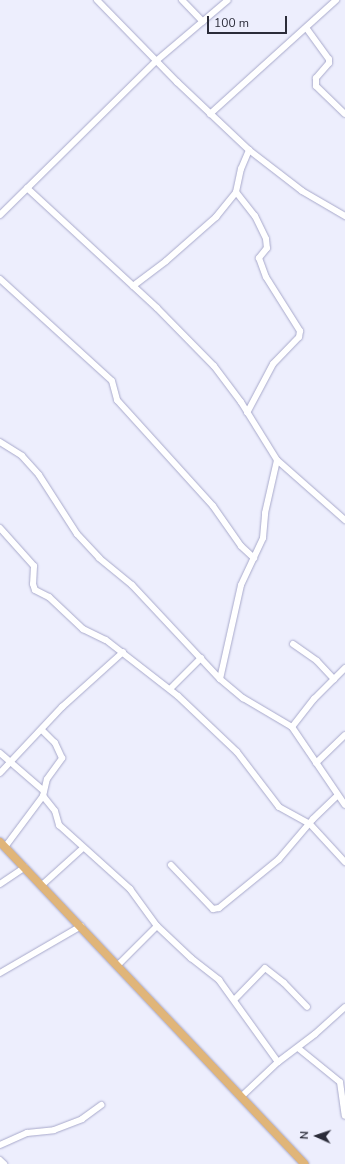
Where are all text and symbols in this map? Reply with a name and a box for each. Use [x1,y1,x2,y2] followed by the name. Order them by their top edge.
[209,8,289,34] scale bar
[214,15,249,31] text: 100 m
[297,1116,337,1156] north arrow
[297,1131,312,1140] text: N

